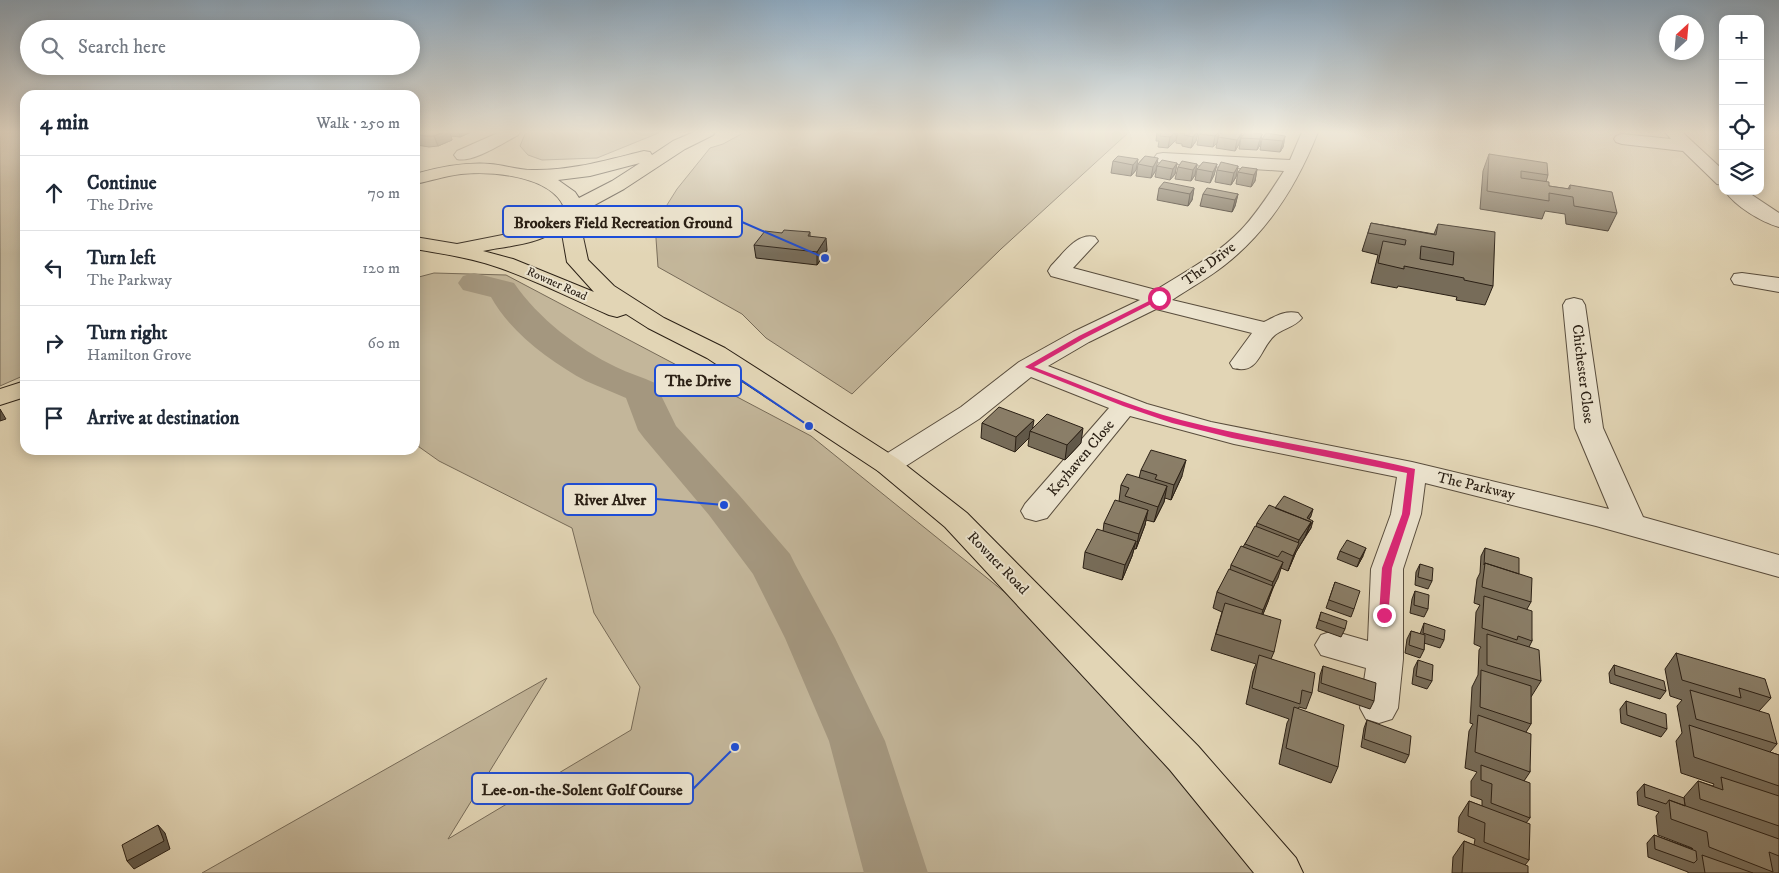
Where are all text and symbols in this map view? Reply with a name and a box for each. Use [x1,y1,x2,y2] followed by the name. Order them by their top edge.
[1659,15,1704,60] north arrow
[1719,15,1764,195] map controls
[1719,15,1764,60] button: +
[20,20,420,75] search box
[38,34,66,62] icon: search
[78,36,166,59] text: Search here
[1719,60,1764,105] button: −
[1719,105,1764,150] button: locate
[40,110,89,136] text: 4 min
[316,113,400,133] text: Walk · 250 m
[1719,150,1764,195] button: layers
[87,172,157,195] text: Continue
[40,179,68,207] icon: ahead
[368,183,400,203] text: 70 m
[87,195,153,215] text: The Drive
[503,206,742,237] callout: Brookers Field Recreation Ground
[514,213,733,233] text: Brookers Field Recreation Ground
[1179,238,1239,290] street label: The Drive
[87,247,156,270] text: Turn left
[40,254,68,282] icon: left
[362,258,400,278] text: 120 m
[524,264,590,304] street label: Rowner Road
[87,270,172,290] text: The Parkway
[1148,287,1171,310] route start
[87,322,167,345] text: Turn right
[1567,323,1599,425] street label: Chichester Close
[40,329,68,357] icon: right
[368,333,400,353] text: 60 m
[87,345,191,365] text: Hamilton Grove
[655,365,741,396] callout: The Drive
[664,371,731,391] text: The Drive
[40,404,68,432] icon: arrive
[87,407,239,430] text: Arrive at destination
[1043,416,1119,500] street label: Keyhaven Close
[1435,468,1518,504] street label: The Parkway
[563,484,656,515] callout: River Alver
[574,490,647,510] text: River Alver
[963,527,1033,599] street label: Rowner Road
[1373,604,1396,627] route end
[472,773,693,804] callout: Lee-on-the-Solent Golf Course
[481,780,683,800] text: Lee-on-the-Solent Golf Course

